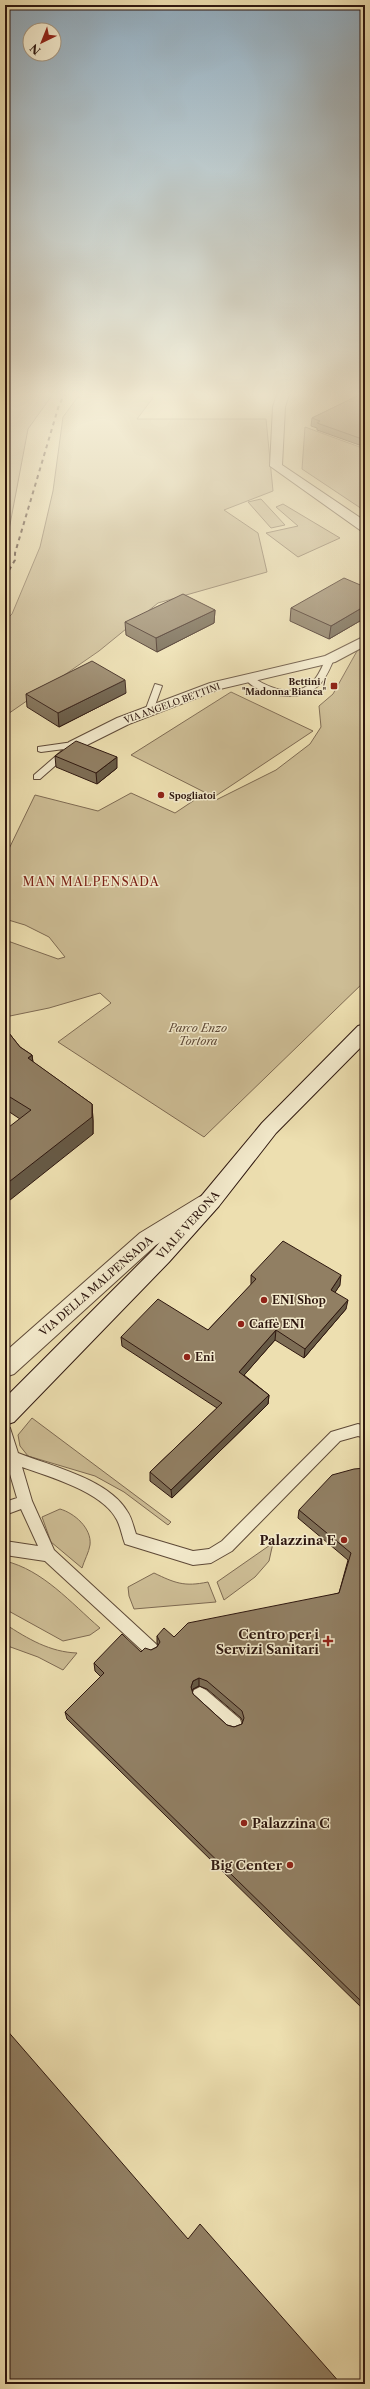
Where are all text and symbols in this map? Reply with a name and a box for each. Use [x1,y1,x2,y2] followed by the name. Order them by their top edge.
[22,22,62,62] north arrow
[27,41,43,58] text: N
[242,676,327,697] place label: Bettini / "Madonna Bianca"
[121,680,222,726] street label: VIA ANGELO BETTINI
[329,681,339,691] marker: Bettini / "Madonna Bianca"
[156,790,166,800] marker: Spogliatoi
[169,790,217,801] place label: Spogliatoi
[22,874,160,889] district label: MAN MALPENSADA
[168,1021,227,1048] park label: Parco Enzo Tortora
[153,1187,223,1263] street label: VIALE VERONA
[36,1232,156,1340] street label: VIA DELLA MALPENSADA
[272,1293,326,1307] place label: ENI Shop
[259,1295,269,1305] marker: ENI Shop
[249,1317,305,1331] place label: Caffè ENI
[236,1319,246,1329] marker: Caffè ENI
[195,1350,214,1364] place label: Eni
[182,1352,192,1362] marker: Eni
[259,1532,336,1548] place label: Palazzina E
[339,1535,349,1545] marker: Palazzina E
[216,1626,319,1657] place label: Centro per i Servizi Sanitari
[322,1635,334,1647] marker: Centro per i Servizi Sanitari
[252,1815,330,1831] place label: Palazzina C
[239,1818,249,1828] marker: Palazzina C
[210,1857,283,1873] place label: Big Center
[285,1860,295,1870] marker: Big Center

